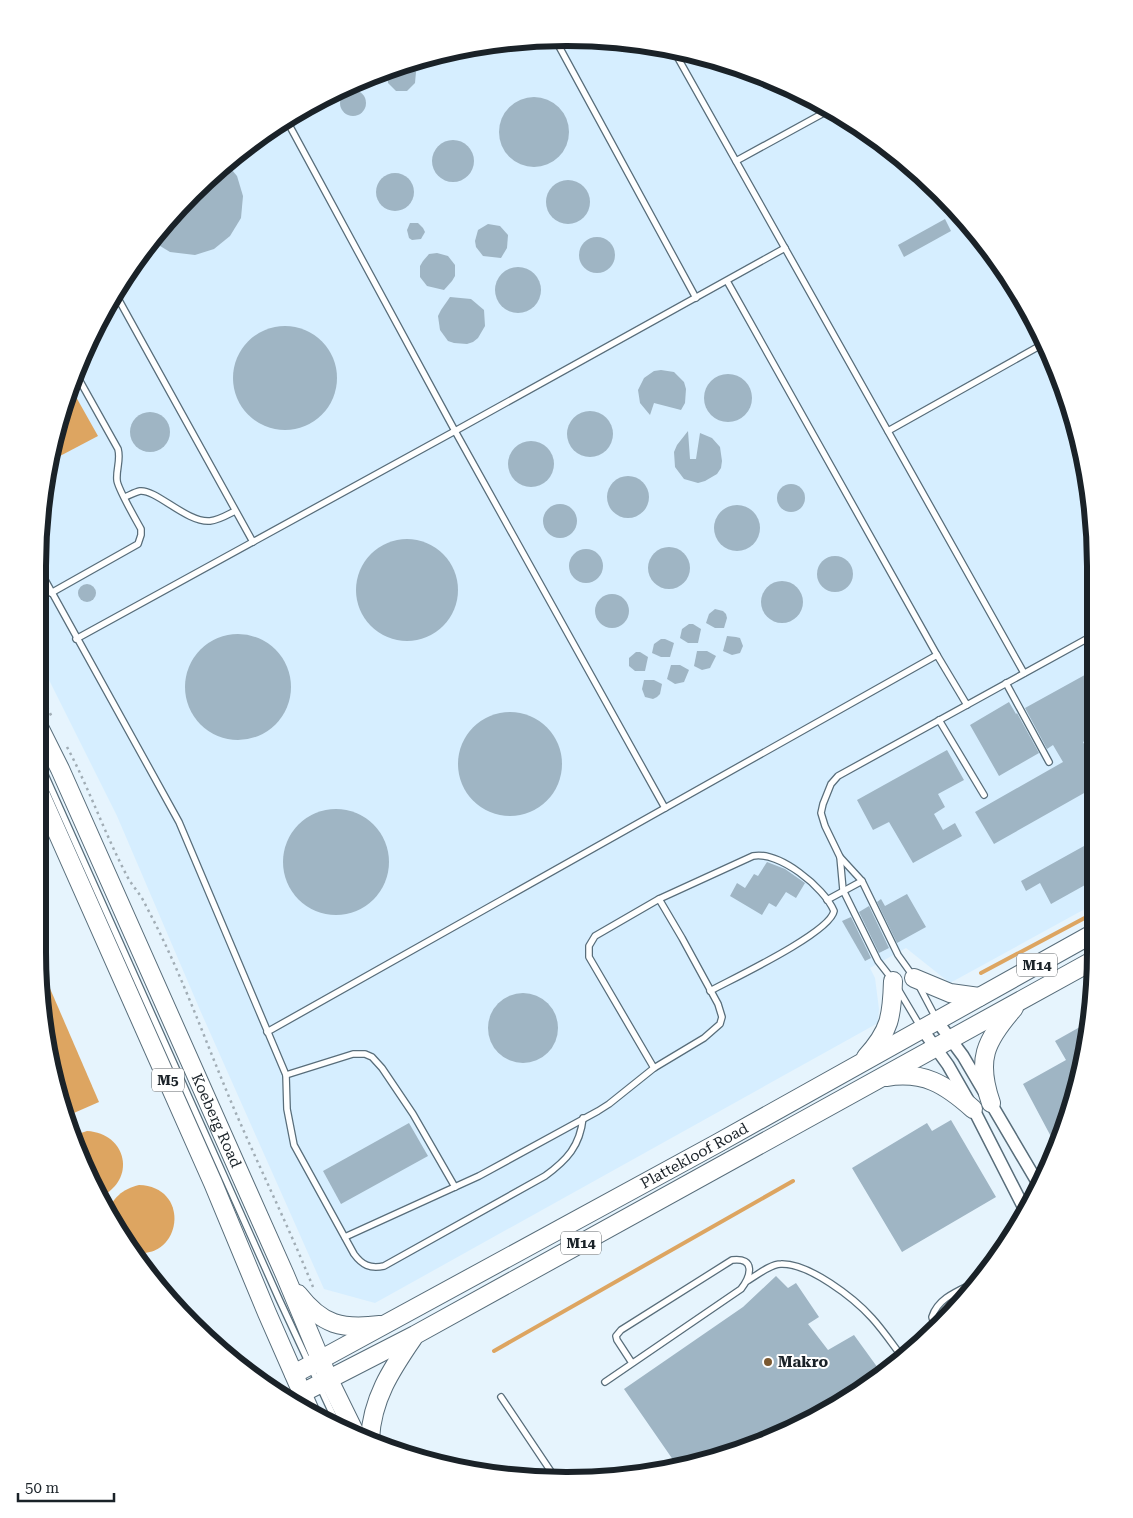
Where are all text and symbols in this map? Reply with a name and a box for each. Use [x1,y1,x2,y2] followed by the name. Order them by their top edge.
[1017,954,1057,976] road number: M14
[152,1068,184,1092] road number: M5
[188,1071,245,1171] street label: Koeberg Road
[637,1119,752,1192] street label: Plattekloof Road
[561,1232,601,1254] road number: M14
[778,1353,828,1371] place label: Makro
[762,1356,774,1368] marker: Makro
[18,1470,114,1502] scale bar
[25,1479,60,1497] text: 50 m

